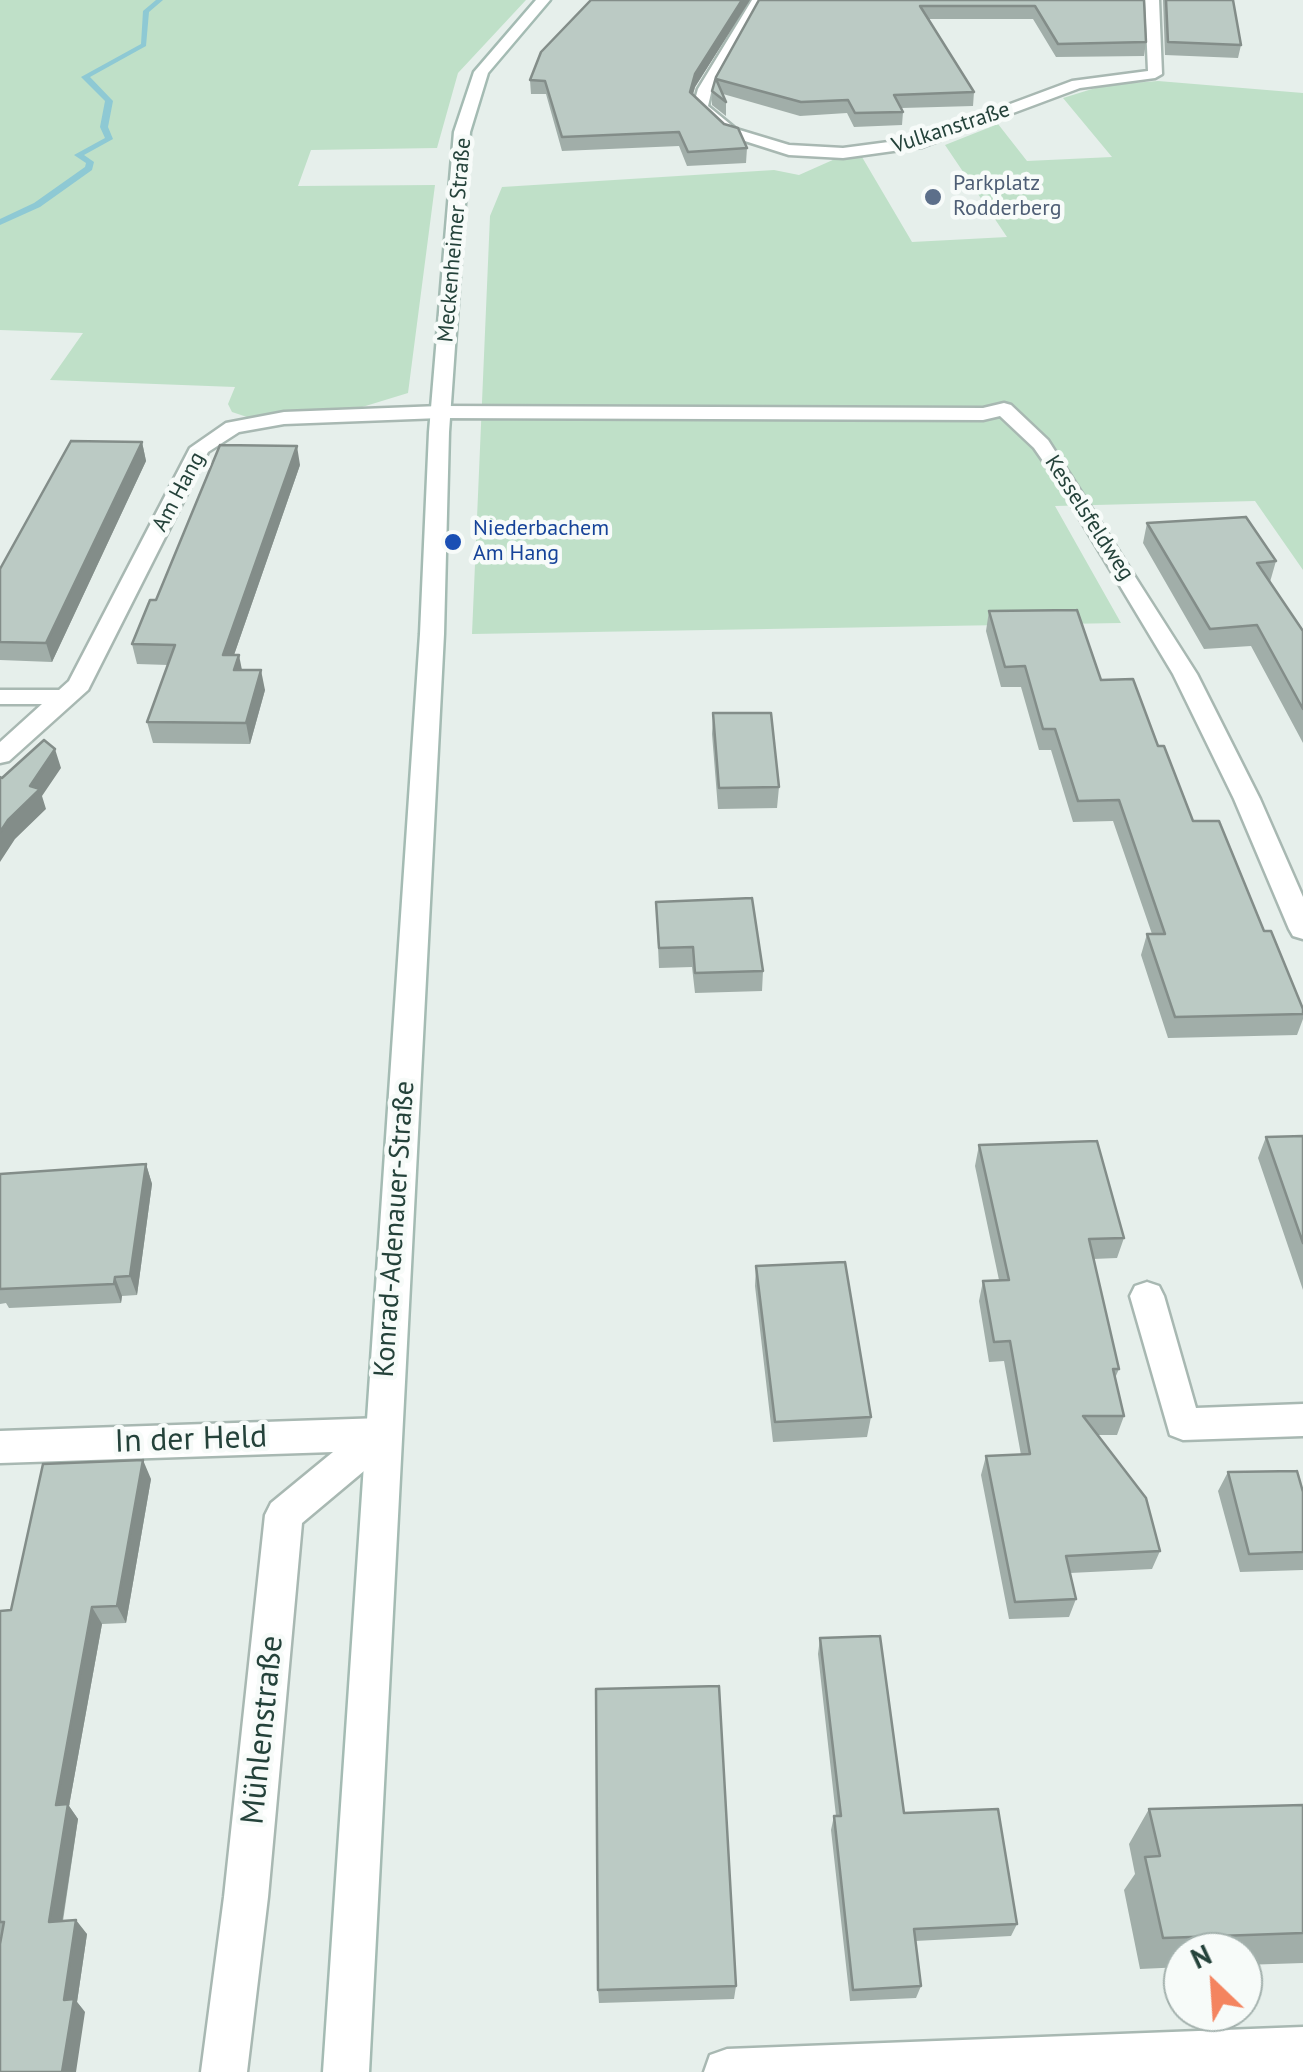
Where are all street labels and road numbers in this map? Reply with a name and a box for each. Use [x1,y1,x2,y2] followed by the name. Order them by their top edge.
[889,97,1013,159] street label: Vulkanstraße
[433,137,477,343] street label: Meckenheimer Straße
[147,448,211,536] street label: Am Hang
[1039,451,1139,585] street label: Kesselsfeldweg
[368,1080,422,1378] street label: Konrad-Adenauer-Straße
[114,1418,268,1462] street label: In der Held
[234,1634,292,1826] street label: Mühlenstraße

